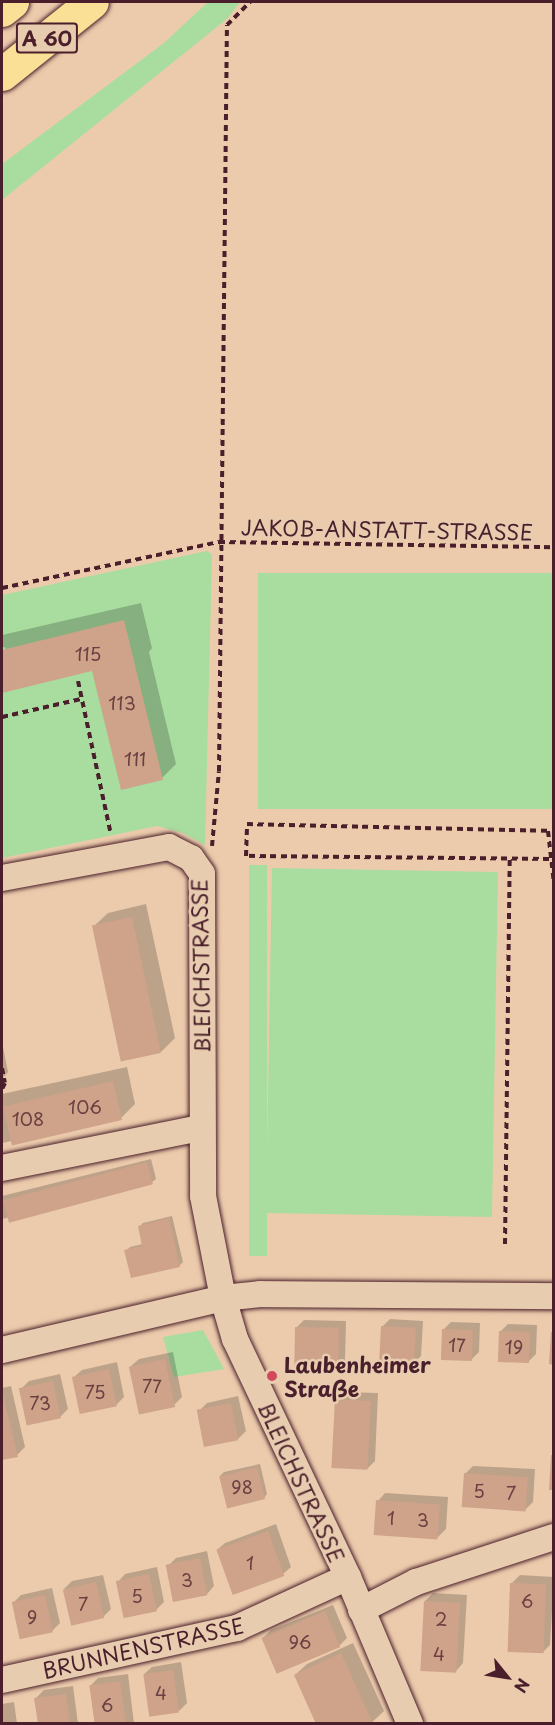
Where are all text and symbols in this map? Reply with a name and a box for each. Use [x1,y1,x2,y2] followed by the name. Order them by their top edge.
[14,21,80,55] road number: A 60
[241,514,533,544] street label: JAKOB-ANSTATT-STRASSE
[75,643,101,665] house number: 115
[108,692,136,714] house number: 113
[124,748,146,770] house number: 111
[186,879,214,1053] street label: BLEICHSTRASSE
[68,1096,102,1118] house number: 106
[12,1108,44,1130] house number: 108
[448,1334,466,1356] house number: 17
[505,1336,523,1358] house number: 19
[284,1351,431,1401] place label: Laubenheimer Straße
[265,1369,279,1383] marker: Laubenheimer Straße
[142,1375,162,1397] house number: 77
[85,1381,105,1403] house number: 75
[29,1392,51,1414] house number: 73
[254,1398,350,1566] street label: BLEICHSTRASSE
[231,1476,253,1498] house number: 98
[473,1480,485,1502] house number: 5
[506,1482,516,1504] house number: 7
[387,1507,395,1529] house number: 1
[417,1509,429,1531] house number: 3
[246,1552,254,1574] house number: 1
[181,1569,193,1591] house number: 3
[131,1585,143,1607] house number: 5
[521,1590,533,1612] house number: 6
[78,1593,88,1615] house number: 7
[27,1606,37,1628] house number: 9
[435,1608,447,1630] house number: 2
[40,1612,246,1682] street label: BRUNNENSTRASSE
[289,1631,311,1653] house number: 96
[433,1643,445,1665] house number: 4
[477,1647,537,1707] north arrow
[509,1675,536,1697] text: N
[155,1682,167,1704] house number: 4
[101,1694,113,1716] house number: 6

